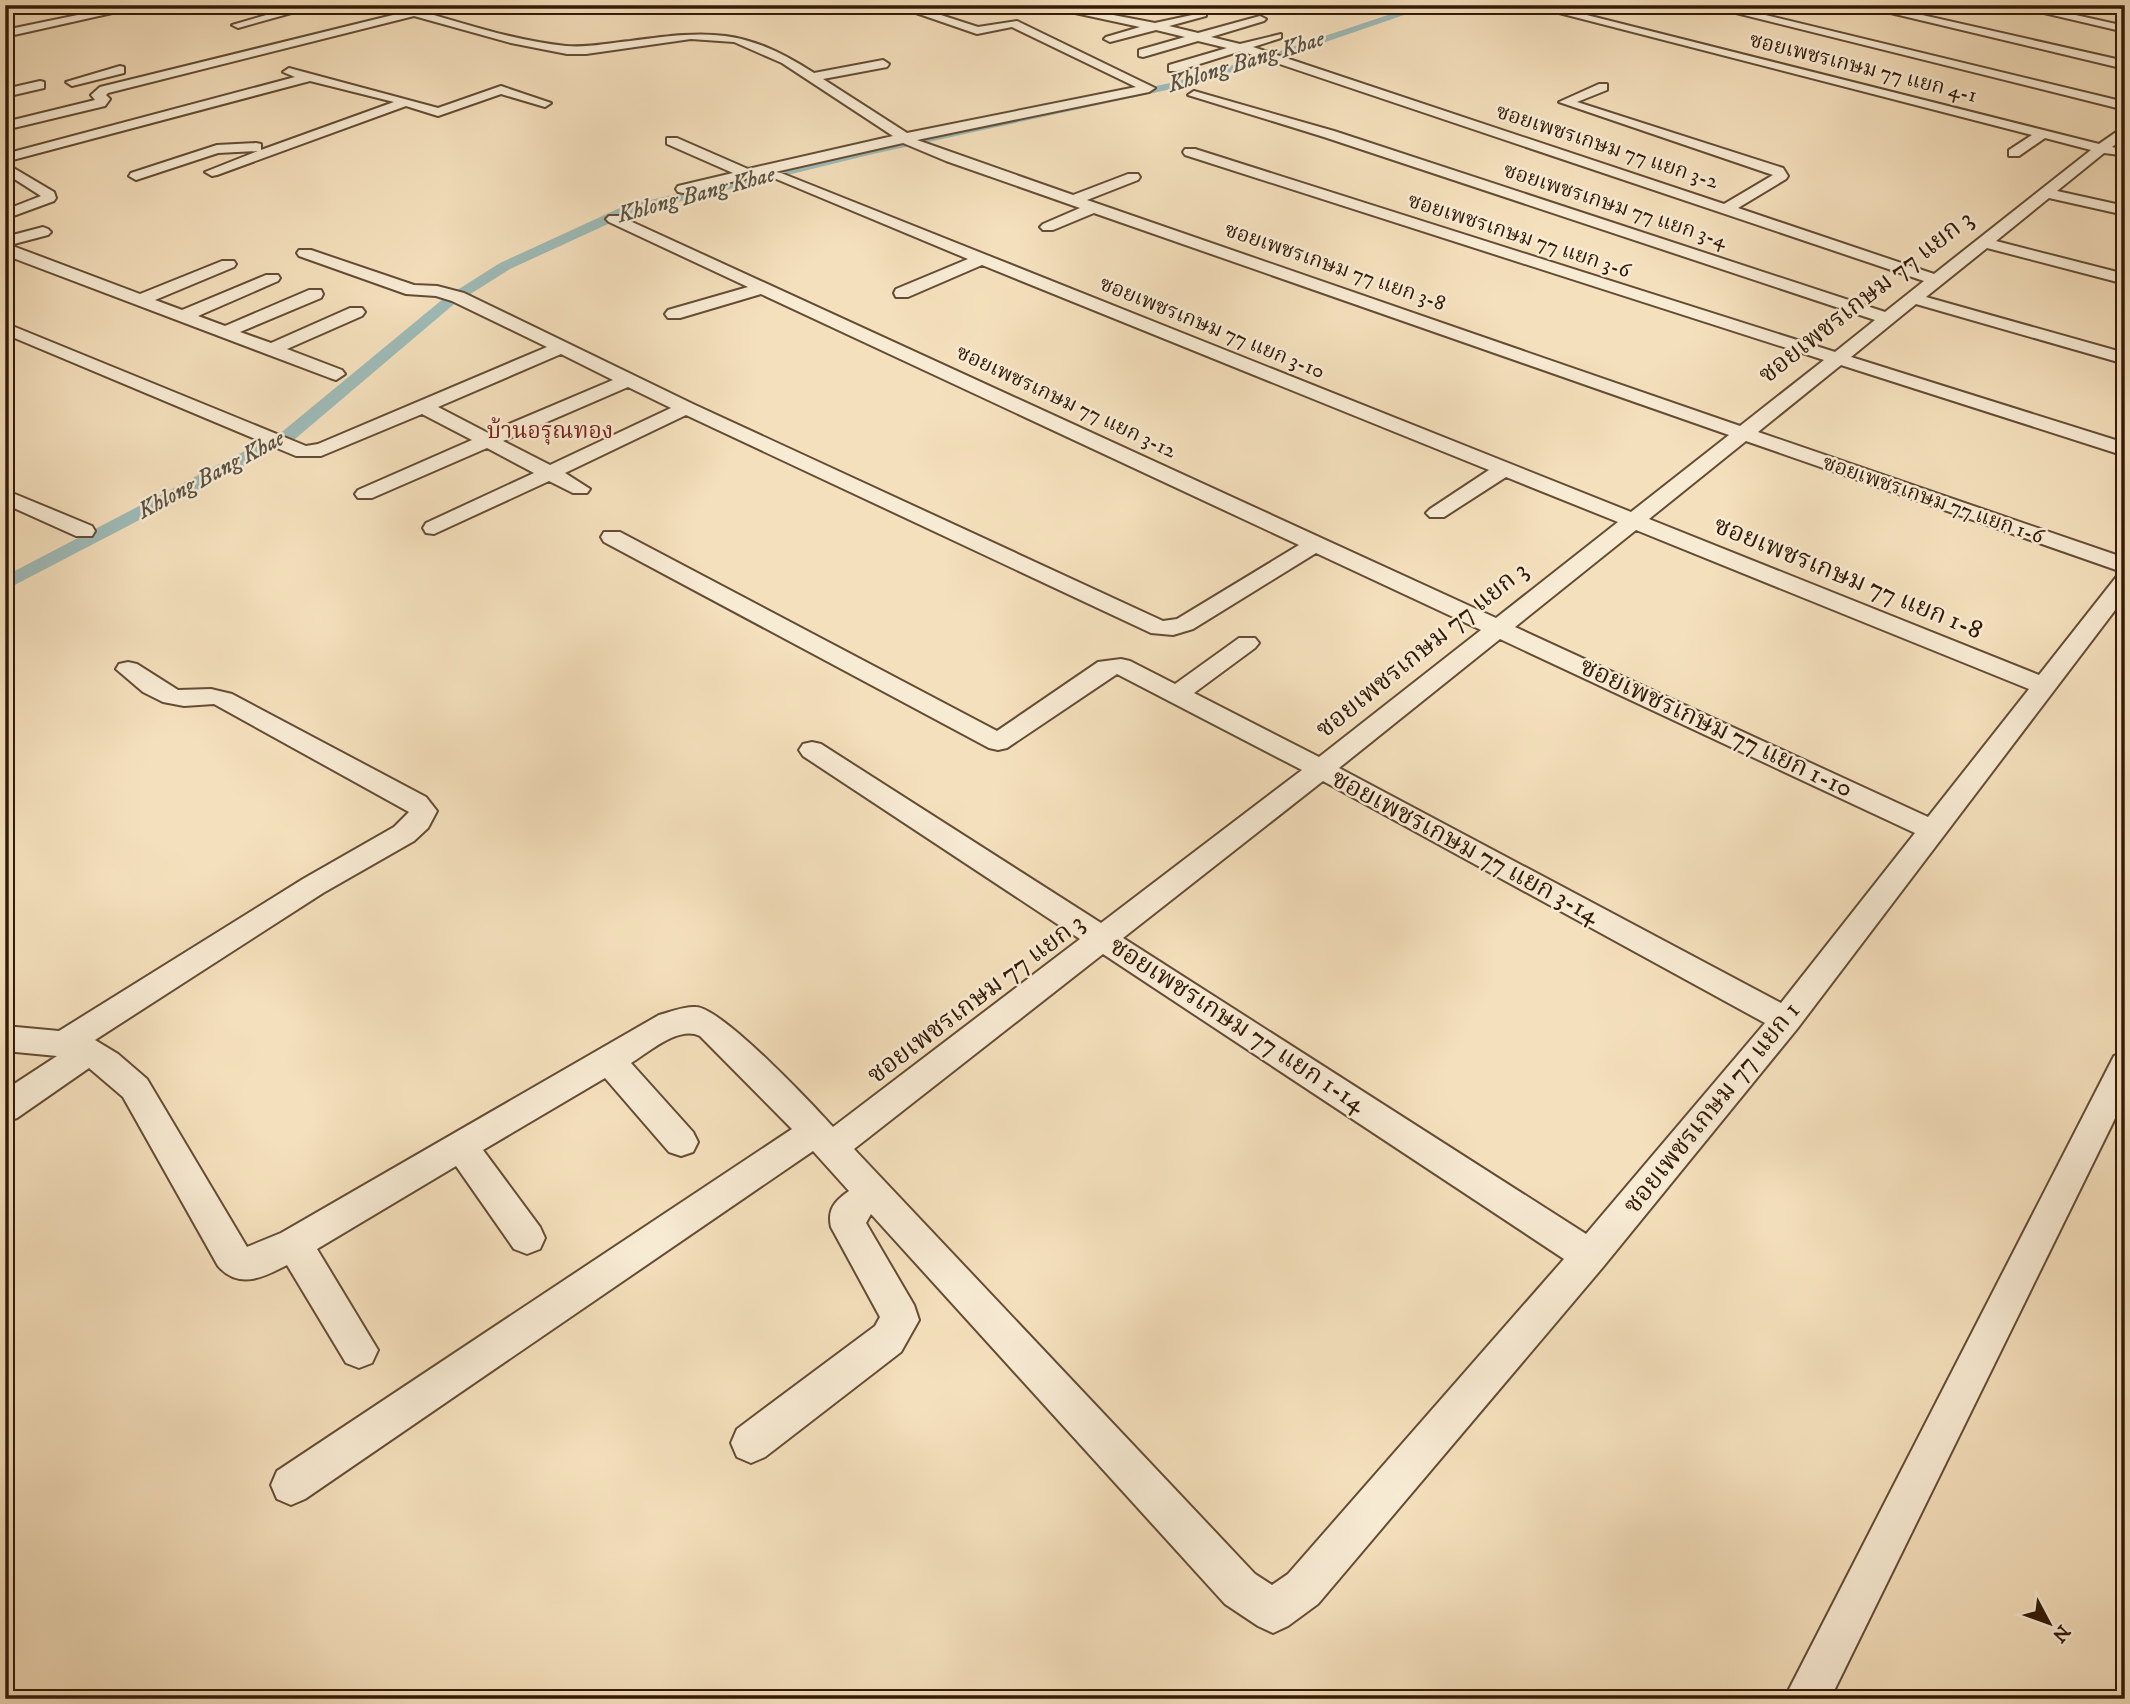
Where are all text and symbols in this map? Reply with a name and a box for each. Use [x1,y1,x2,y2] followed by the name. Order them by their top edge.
[1163,24,1329,100] water label: Khlong Bang Khae
[1747,27,1979,109] street label: ซอยเพชรเกษม 77 แยก 4-1
[1493,99,1722,195] street label: ซอยเพชรเกษม 77 แยก 3-2
[1500,158,1731,255] street label: ซอยเพชรเกษม 77 แยก 3-4
[613,160,779,230] water label: Khlong Bang Khae
[1404,188,1635,285] street label: ซอยเพชรเกษม 77 แยก 3-6
[1752,203,1980,391] street label: ซอยเพชรเกษม 77 แยก 3
[1221,217,1449,317] street label: ซอยเพชรเกษม 77 แยก 3-8
[1096,271,1328,385] street label: ซอยเพชรเกษม 77 แยก 3-10
[952,340,1181,465] street label: ซอยเพชรเกษม 77 แยก 3-12
[487,417,613,446] district label: บ้านอรุณทอง
[132,424,290,526] water label: Khlong Bang Khae
[1819,450,2048,550] street label: ซอยเพชรเกษม 77 แยก 1-6
[1709,509,1987,647] street label: ซอยเพชรเกษม 77 แยก 1-8
[1309,554,1535,746] street label: ซอยเพชรเกษม 77 แยก 3
[1574,650,1858,806] street label: ซอยเพชรเกษม 77 แยก 1-10
[1325,762,1606,932] street label: ซอยเพชรเกษม 77 แยก 3-14
[861,906,1091,1092] street label: ซอยเพชรเกษม 77 แยก 3
[1103,930,1372,1121] street label: ซอยเพชรเกษม 77 แยก 1-14
[1616,995,1808,1221] street label: ซอยเพชรเกษม 77 แยก 1
[2014,1588,2084,1658] north arrow
[2047,1620,2074,1647] text: N

